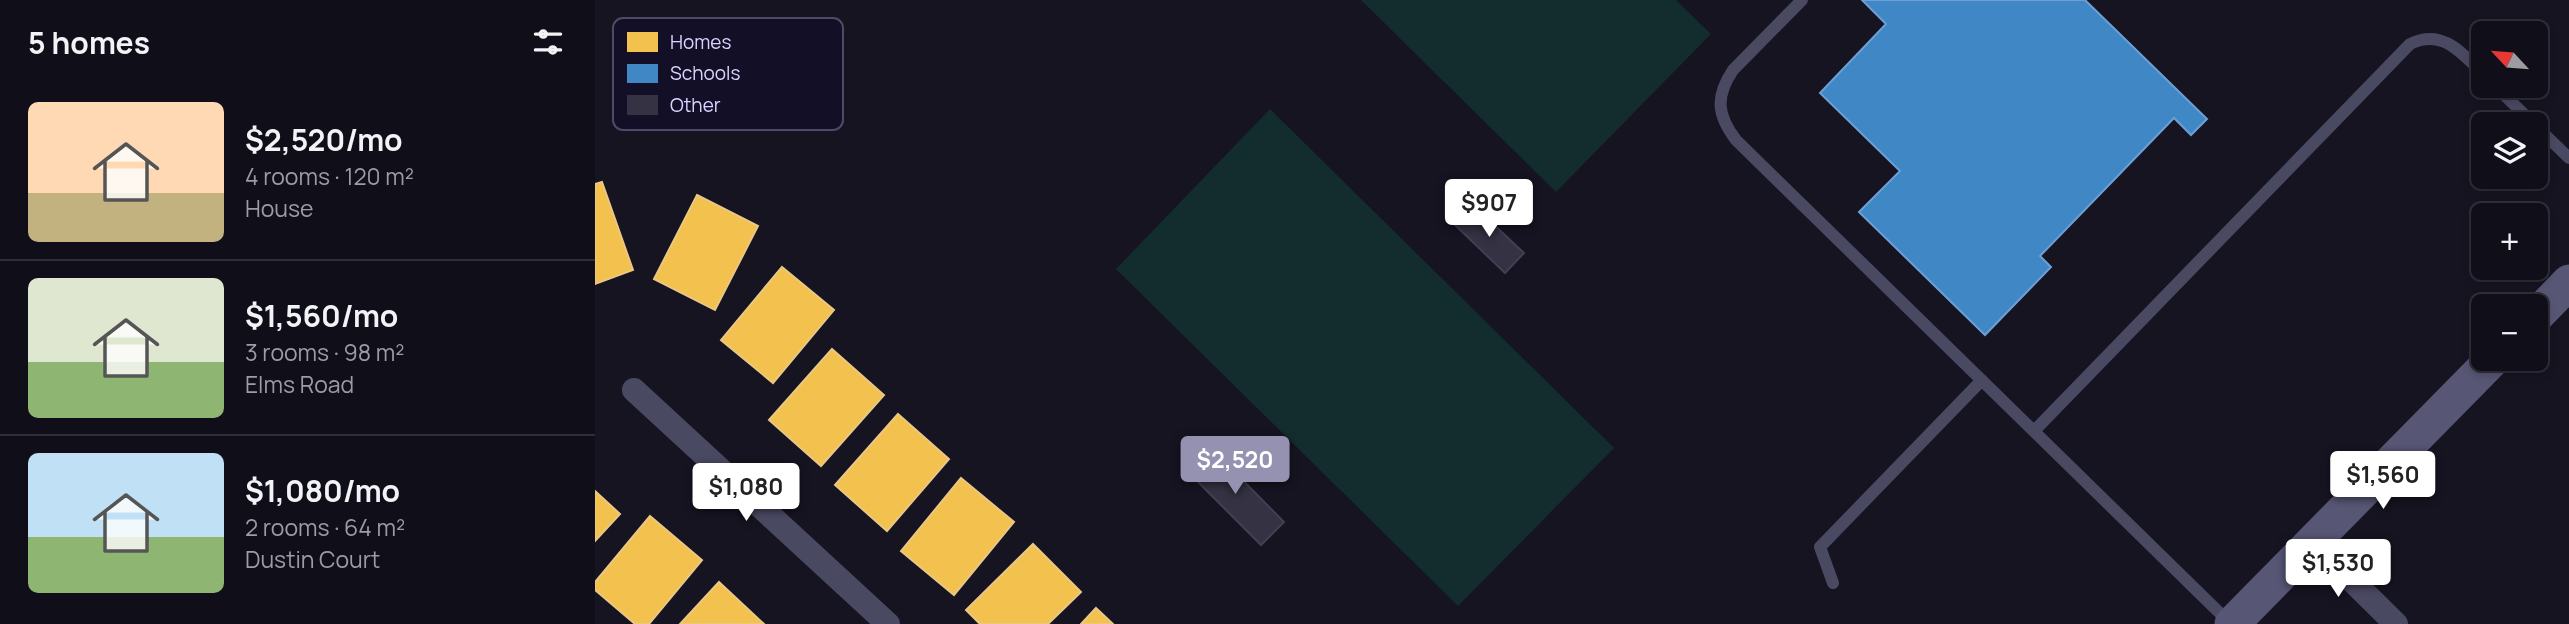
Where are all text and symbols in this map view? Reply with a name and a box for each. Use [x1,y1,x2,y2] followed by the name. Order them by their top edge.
[613,18,843,130] legend
[2471,21,2548,98] north arrow
[2471,21,2548,371] map controls
[28,22,150,63] text: 5 homes
[529,23,567,61] icon: filters
[670,29,731,55] text: Homes
[670,60,740,86] text: Schools
[670,92,721,118] text: Other
[2471,112,2548,189] button: layers
[245,119,403,160] text: $2,520/mo
[84,130,168,214] icon: home
[245,160,414,192] text: 4 rooms · 120 m²
[1448,180,1530,239] pin: $907
[1461,186,1517,218] text: $907
[245,192,314,224] text: House
[2471,203,2548,280] button: +
[2471,294,2548,371] button: −
[245,295,398,336] text: $1,560/mo
[84,306,168,390] icon: home
[245,336,405,368] text: 3 rooms · 98 m²
[245,368,354,400] text: Elms Road
[1178,436,1292,496] pin: $2,520
[1197,443,1273,475] text: $2,520
[2326,452,2440,511] pin: $1,560
[2346,458,2420,490] text: $1,560
[689,463,803,523] pin: $1,080
[245,470,400,511] text: $1,080/mo
[709,470,783,502] text: $1,080
[84,481,168,565] icon: home
[245,511,405,543] text: 2 rooms · 64 m²
[2281,540,2395,599] pin: $1,530
[245,543,380,575] text: Dustin Court
[2302,546,2374,578] text: $1,530

